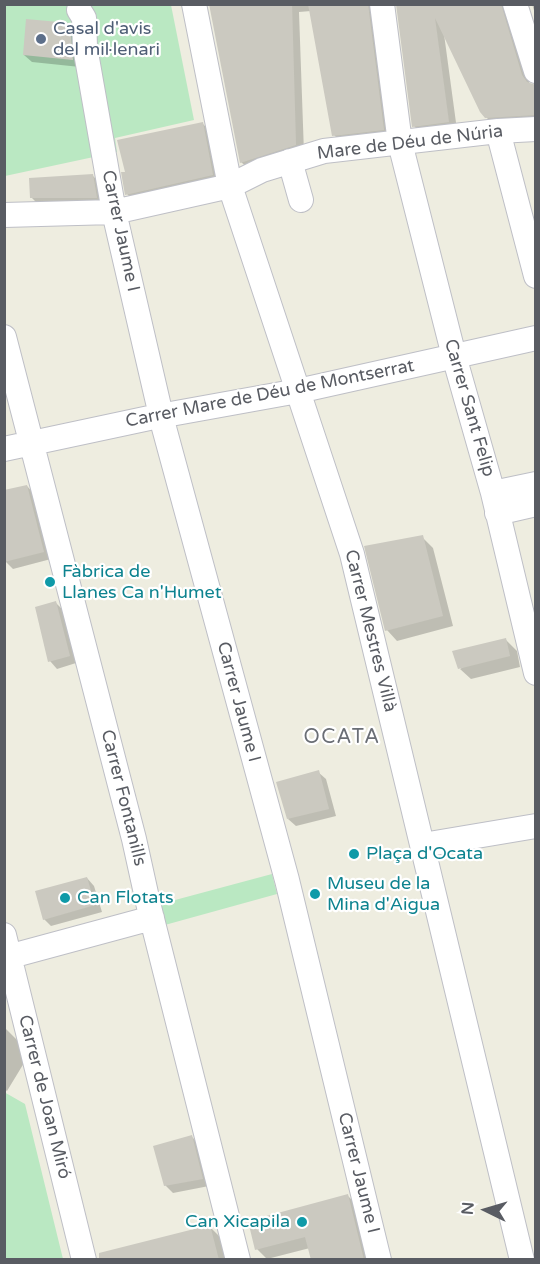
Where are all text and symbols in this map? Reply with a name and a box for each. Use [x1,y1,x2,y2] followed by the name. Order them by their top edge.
[53,18,160,60] place label: Casal d'avis del mil·lenari
[34,32,48,46] marker: Casal d'avis del mil·lenari
[316,121,504,165] street label: Mare de Déu de Núria
[97,168,143,294] street label: Carrer Jaume I
[439,337,499,479] street label: Carrer Sant Felip
[124,355,416,433] street label: Carrer Mare de Déu de Montserrat
[339,548,401,714] street label: Carrer Mestres Villà
[62,561,222,604] place label: Fàbrica de Llanes Ca n'Humet
[43,575,57,589] marker: Fàbrica de Llanes Ca n'Humet
[212,639,264,765] street label: Carrer Jaume I
[303,726,381,750] district label: OCATA
[96,728,150,868] street label: Carrer Fontanills
[366,843,483,865] place label: Plaça d'Ocata
[347,847,361,861] marker: Plaça d'Ocata
[327,873,440,916] place label: Museu de la Mina d'Aigua
[77,887,174,909] place label: Can Flotats
[308,887,322,901] marker: Museu de la Mina d'Aigua
[58,891,72,905] marker: Can Flotats
[13,1013,75,1181] street label: Carrer de Joan Miró
[333,1110,383,1236] street label: Carrer Jaume I
[456,1180,516,1240] north arrow
[458,1201,479,1216] text: N
[185,1211,290,1233] place label: Can Xicapila
[295,1215,309,1229] marker: Can Xicapila

